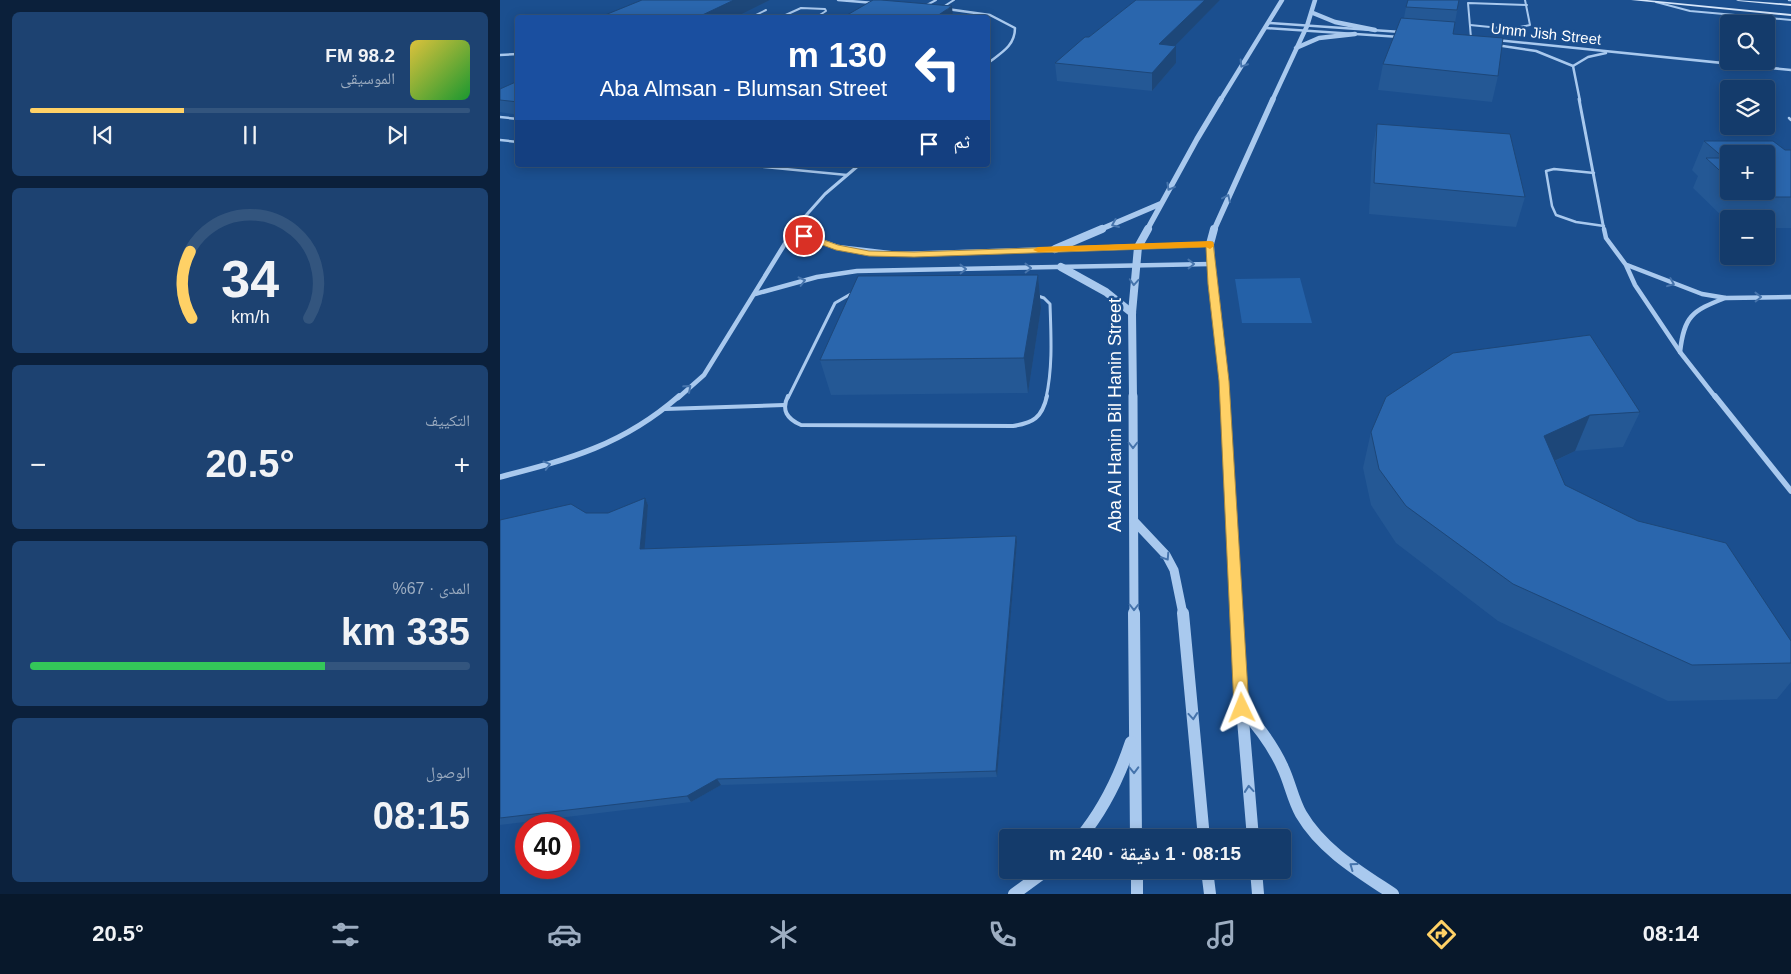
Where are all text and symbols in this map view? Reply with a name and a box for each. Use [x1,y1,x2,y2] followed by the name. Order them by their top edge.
[1720,15,1775,265] map controls
[1720,15,1775,70] button: search
[1490,19,1603,48] street label: Umm Jish Street
[788,35,887,74] text: 130 m
[905,35,970,100] icon: left
[325,45,395,66] text: 98.2 FM
[1240,59,1250,68] one-way arrow
[340,70,395,87] text: الموسيقى
[600,76,887,101] text: Aba Almsan - Blumsan Street
[1720,80,1775,135] button: layers
[89,121,117,149] icon: previous
[236,121,264,149] icon: pause
[383,121,411,149] icon: next
[915,130,943,158] icon: arrive
[953,131,970,152] text: ثم
[1720,145,1775,200] button: +
[1166,181,1176,190] one-way arrow
[1220,194,1231,203] one-way arrow
[1720,210,1775,265] button: −
[783,215,825,257] pin
[1111,217,1120,228] one-way arrow
[790,222,818,250] icon: arrive
[221,250,279,308] text: 34
[1187,259,1195,269] one-way arrow
[1024,262,1032,273] one-way arrow
[959,263,967,274] one-way arrow
[797,276,805,286] one-way arrow
[1129,278,1140,286] one-way arrow
[1667,278,1675,288] one-way arrow
[1755,292,1763,302] one-way arrow
[1105,298,1125,532] street label: Aba Al Hanin Bil Hanin Street
[231,307,269,327] text: km/h
[683,385,692,394] one-way arrow
[425,412,470,429] text: التكييف
[1128,441,1138,449] one-way arrow
[205,443,295,485] text: 20.5°
[30,449,46,480] text: −
[454,449,470,480] text: +
[543,460,552,471] one-way arrow
[1160,551,1169,561] one-way arrow
[392,580,470,597] text: المدى · 67%
[1129,604,1139,611] one-way arrow
[341,611,470,653] text: 335 km
[1215,681,1267,733] position arrow
[1187,712,1198,720] one-way arrow
[426,764,470,781] text: الوصول
[1129,766,1140,774] one-way arrow
[1243,785,1254,793] one-way arrow
[373,795,470,837] text: 08:15
[515,814,580,879] speed limit sign: 40
[1049,843,1241,864] text: 08:15 · 1 دقيقة · 240 m
[1349,863,1359,872] one-way arrow
[328,917,363,952] icon: filters
[547,917,582,952] icon: car
[766,917,801,952] icon: climate
[985,917,1020,952] icon: phone
[1204,917,1239,952] icon: music
[1424,917,1459,952] icon: directions
[92,921,144,946] text: 20.5°
[1643,921,1699,946] text: 08:14

